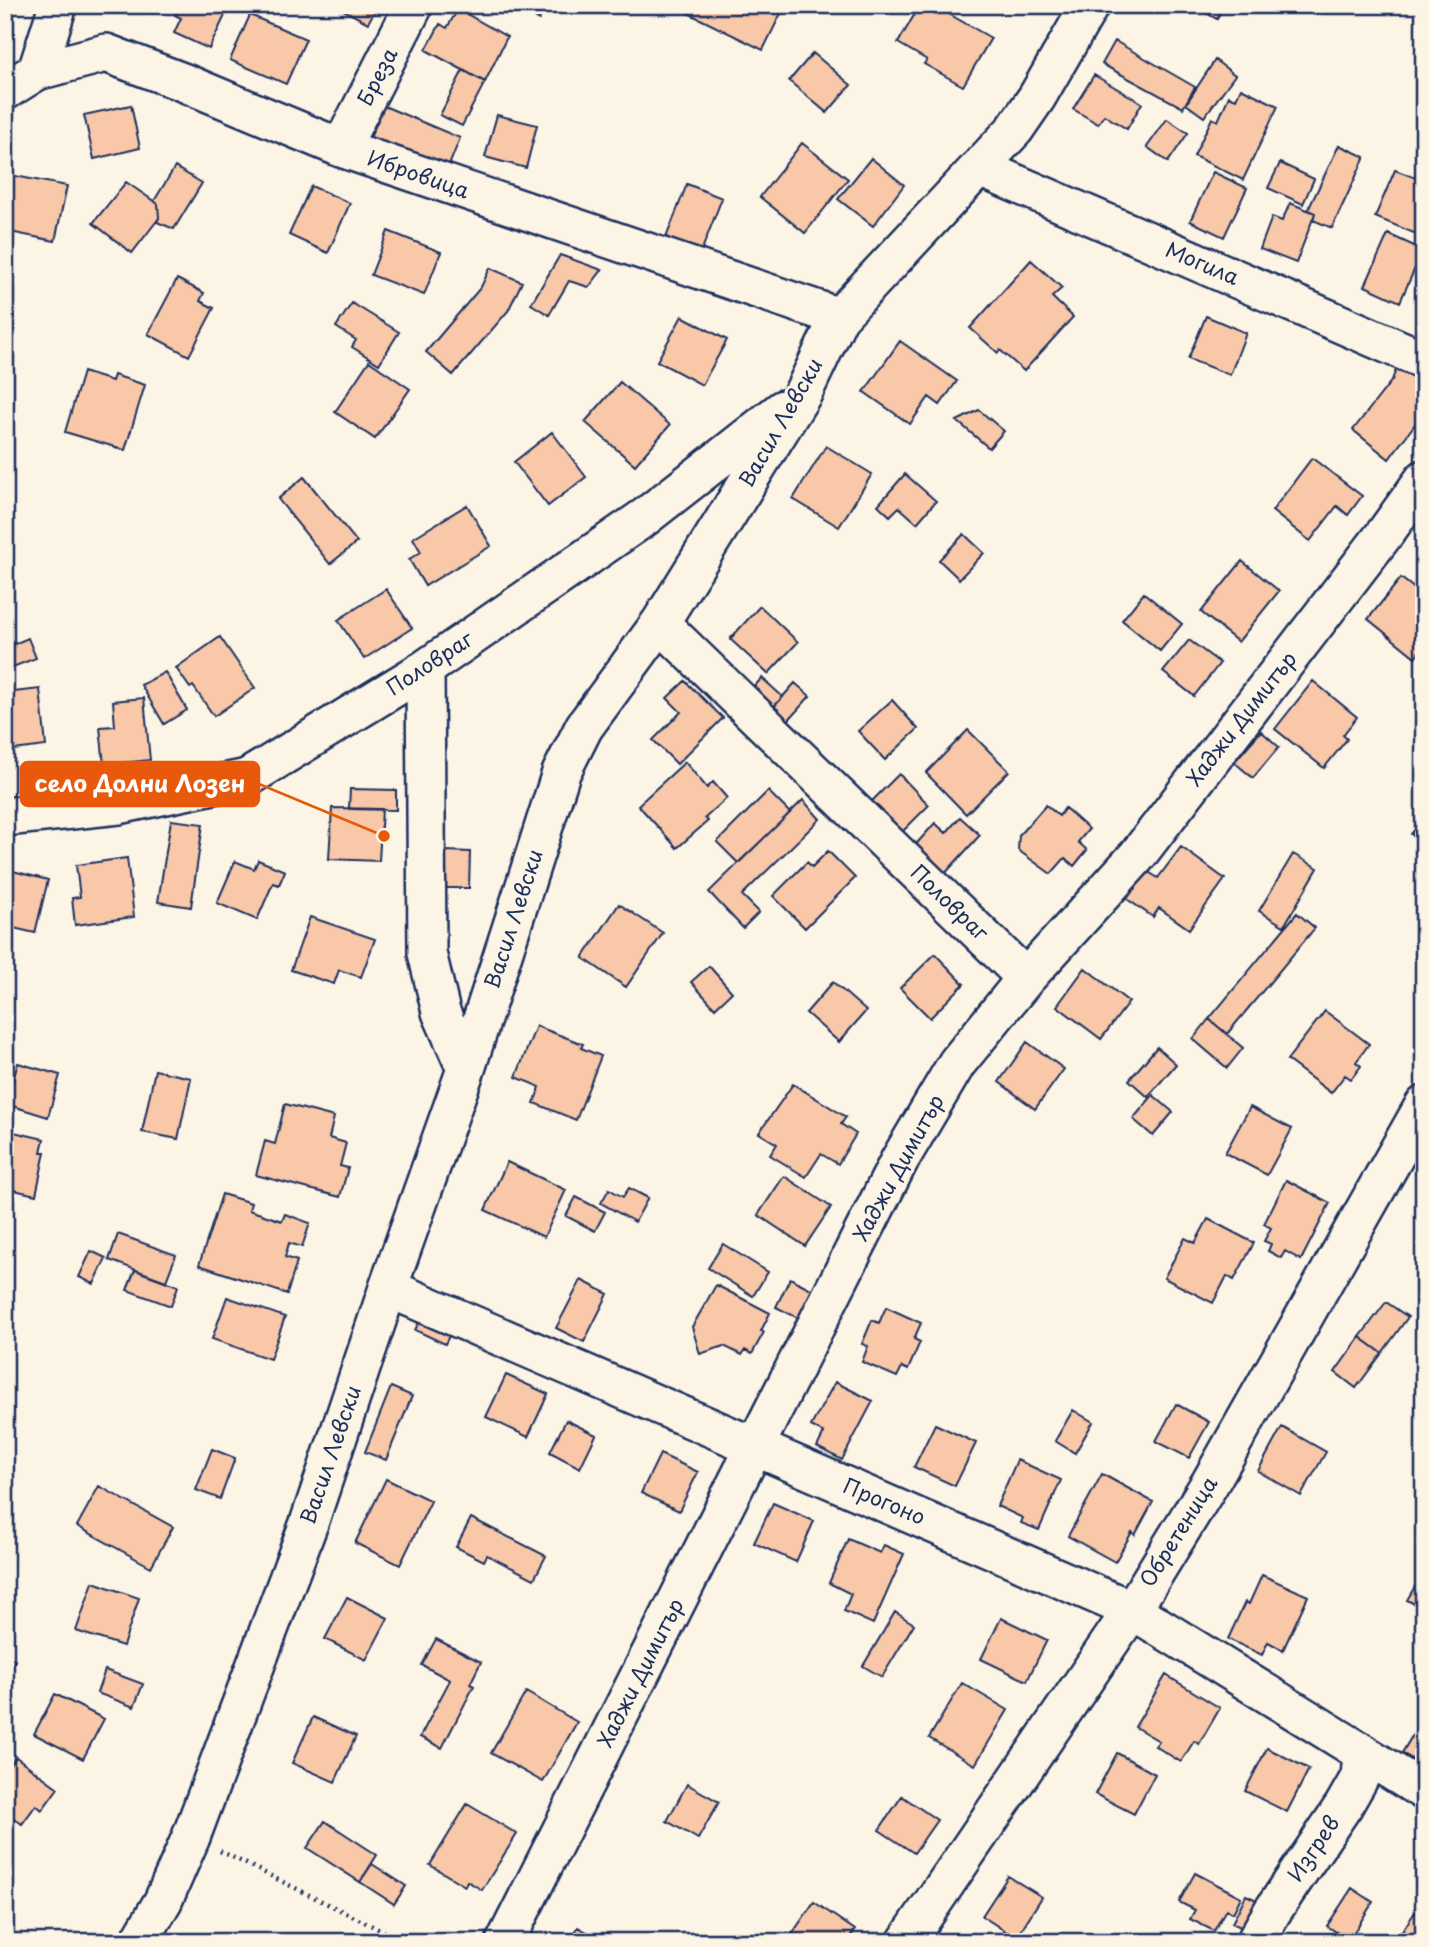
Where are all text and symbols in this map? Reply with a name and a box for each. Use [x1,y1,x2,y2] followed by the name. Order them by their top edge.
[348,42,404,111] street label: Бреза
[363,141,475,206] street label: Ибровица
[1161,232,1245,292] street label: Могила
[729,351,829,493] street label: Васил Левски
[379,622,479,702] street label: Половраг
[1178,644,1303,792] street label: Хаджи Димитър
[21,762,259,806] callout: село Долни Лозен
[35,765,245,800] text: село Долни Лозен
[475,845,550,992] street label: Васил Левски
[904,856,997,948] street label: Половраг
[844,1088,951,1246] street label: Хаджи Димитър
[290,1381,368,1528] street label: Васил Левски
[839,1468,931,1532] street label: Прогоно
[1131,1469,1225,1593] street label: Обретеница
[588,1592,691,1752] street label: Хаджи Димитър
[1279,1808,1346,1887] street label: Изгрев

